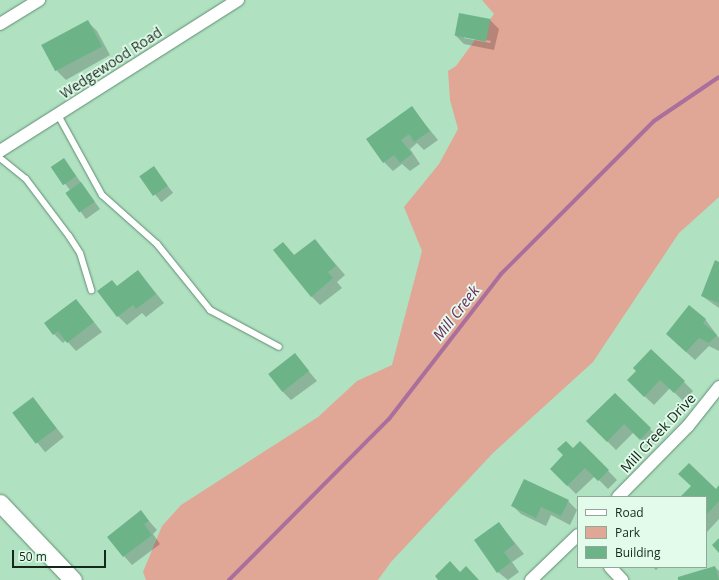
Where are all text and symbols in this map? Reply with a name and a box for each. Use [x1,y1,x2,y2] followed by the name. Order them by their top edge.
[57,24,165,102] street label: Wedgewood Road
[429,282,483,344] water label: Mill Creek
[617,390,699,476] street label: Mill Creek Drive
[577,496,707,568] legend
[615,504,644,521] text: Road
[615,524,640,541] text: Park
[14,542,108,568] scale bar
[615,544,660,561] text: Building
[19,548,47,565] text: 50 m

